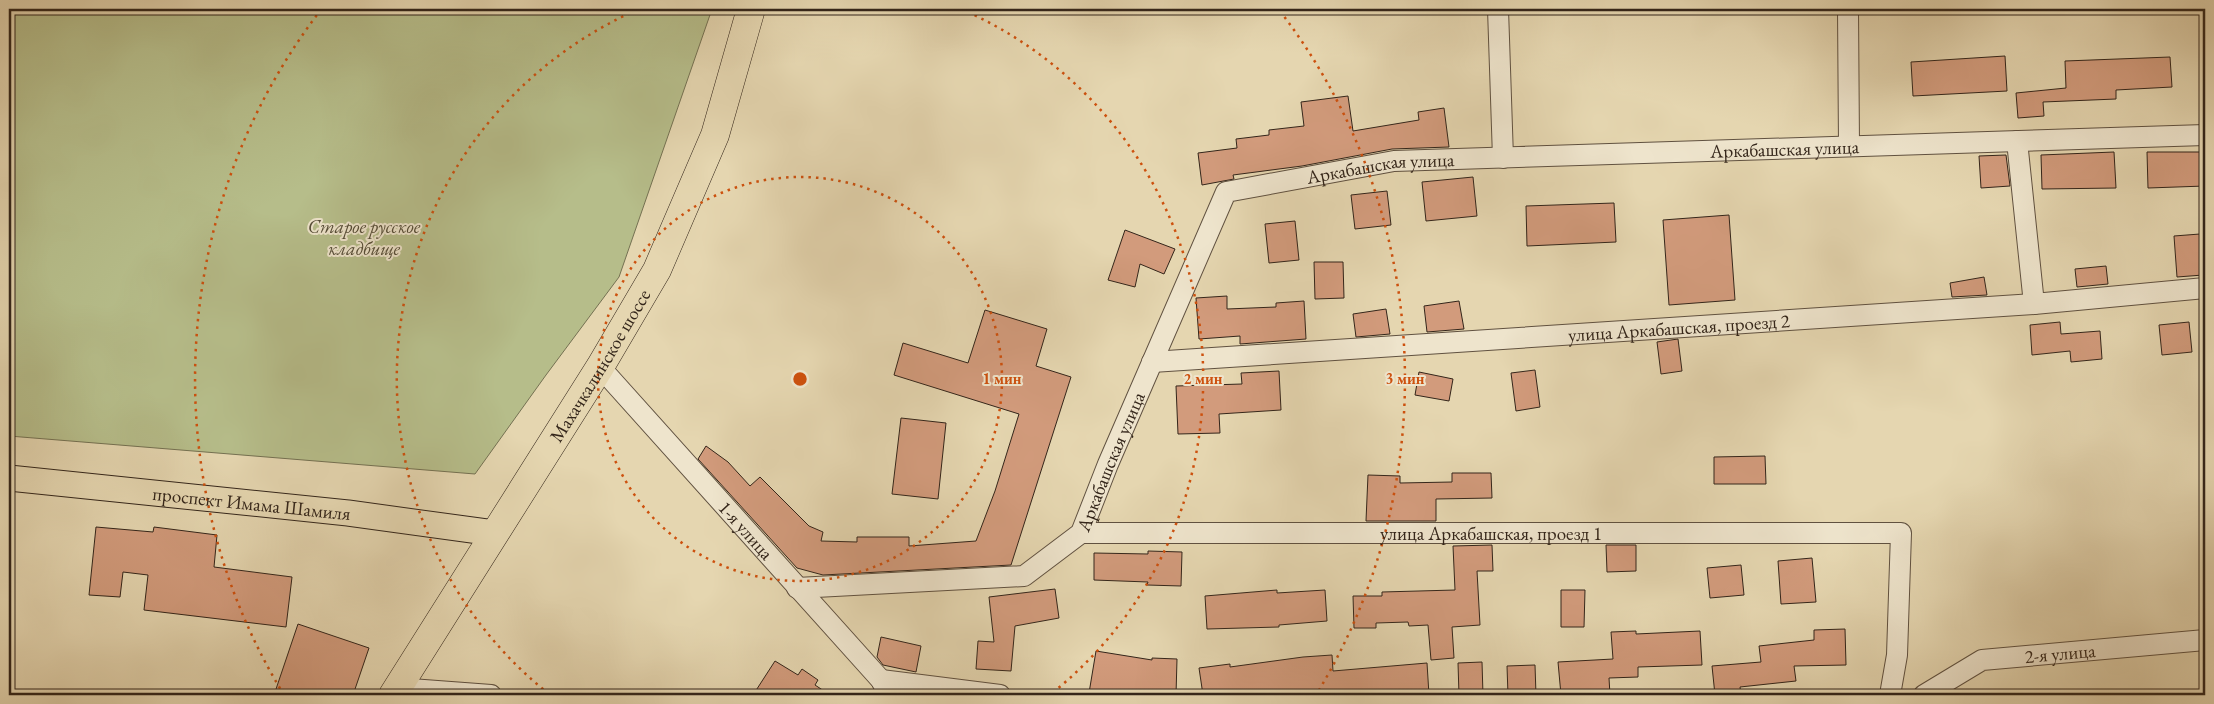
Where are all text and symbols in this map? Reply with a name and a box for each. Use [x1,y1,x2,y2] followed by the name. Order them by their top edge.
[1709,134,1860,163] street label: Аркабашская улица
[1304,147,1455,190] street label: Аркабашская улица
[308,214,421,261] park label: Старое русское кладбище
[543,284,656,447] street label: Махачкалинское шоссе
[1567,308,1791,347] street label: улица Аркабашская, проезд 2
[982,369,1022,388] text: 1 мин
[1183,369,1223,388] text: 2 мин
[1385,369,1425,388] text: 3 мин
[791,370,809,388] centre of rings
[1070,387,1151,536] street label: Аркабашская улица
[152,480,352,526] street label: проспект Имама Шамиля
[713,495,780,565] street label: 1-я улица
[1380,521,1602,546] street label: улица Аркабашская, проезд 1
[2023,637,2097,669] street label: 2-я улица

